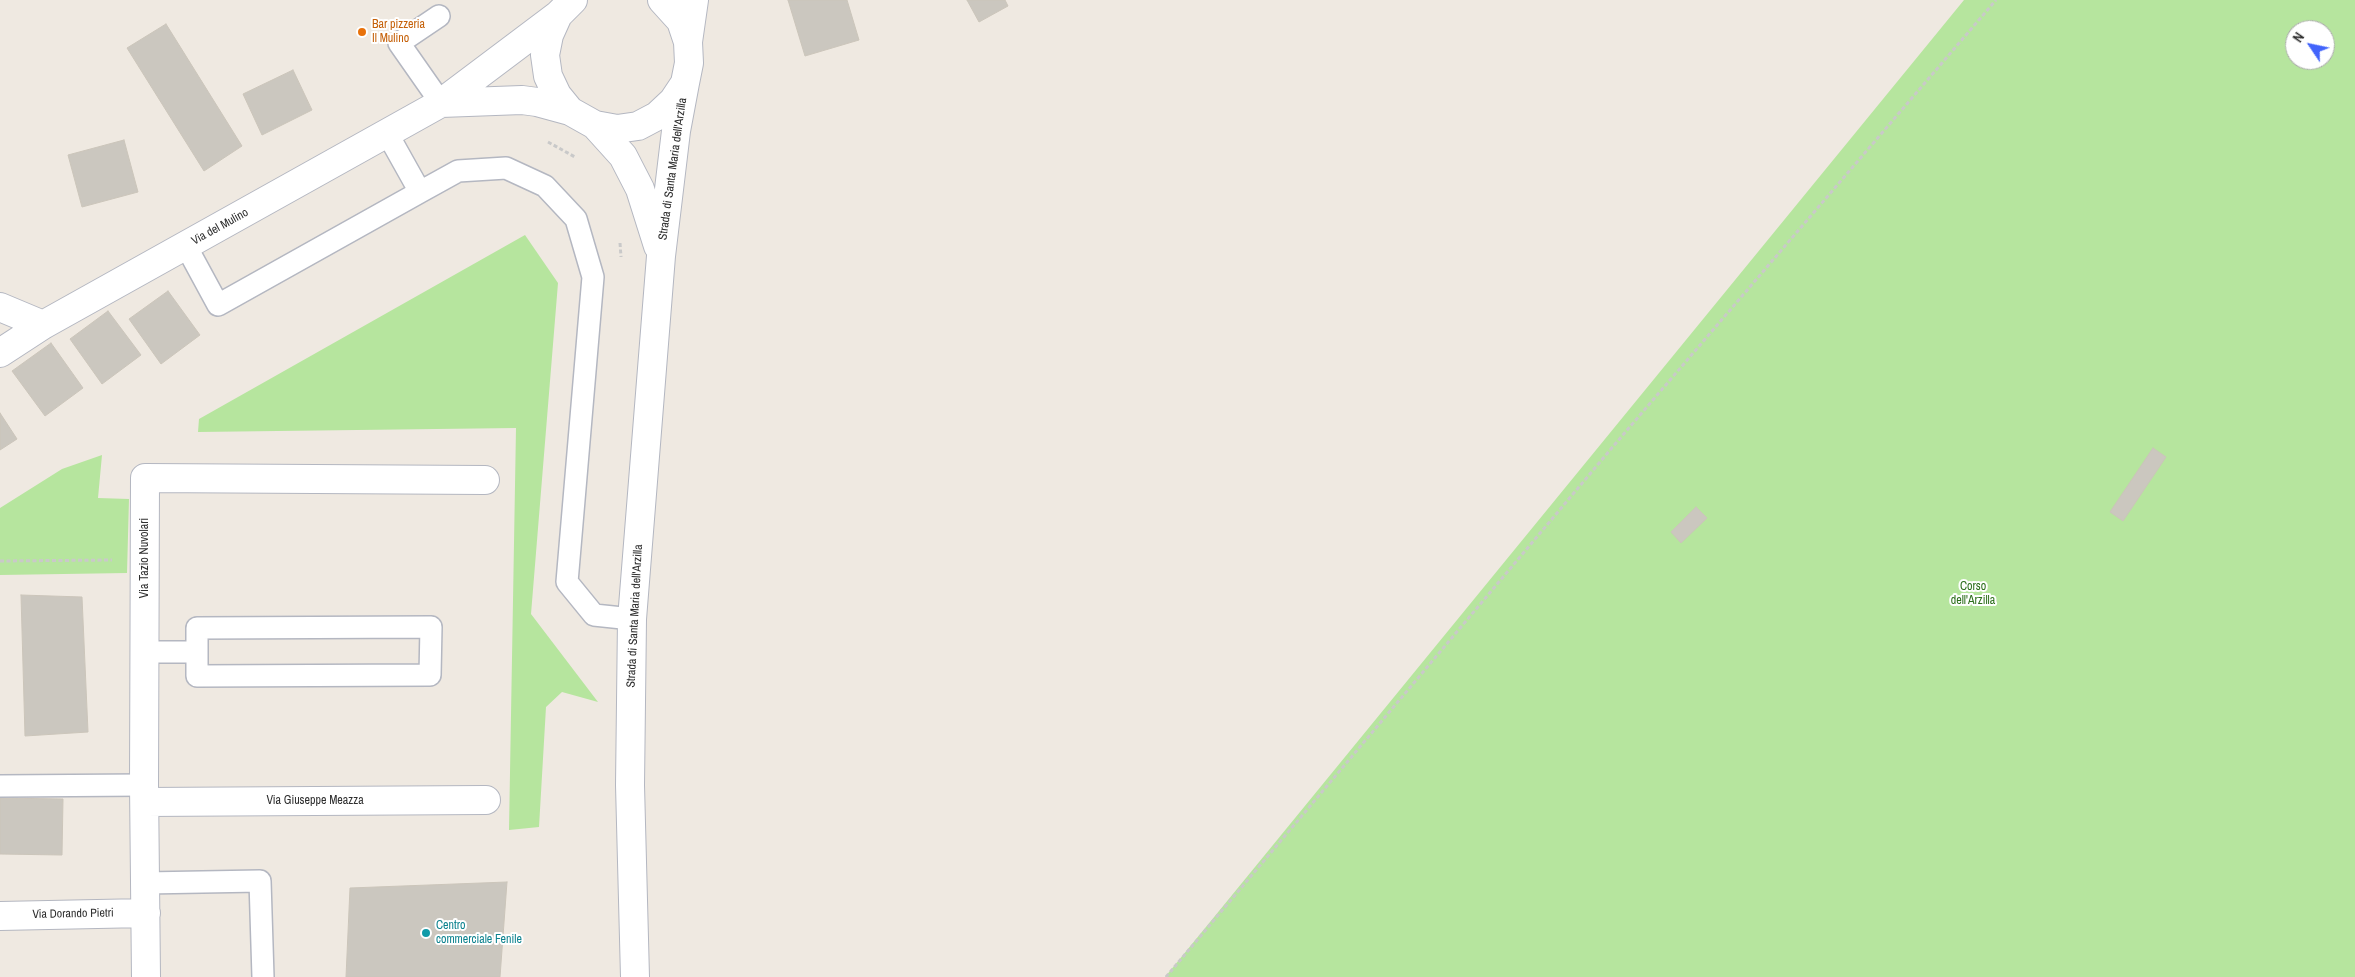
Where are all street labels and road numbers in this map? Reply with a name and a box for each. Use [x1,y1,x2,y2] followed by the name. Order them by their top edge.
[656,97,690,241] street label: Strada di Santa Maria dell'Arzilla
[189,205,251,249] street label: Via del Mulino
[138,518,152,598] street label: Via Tazio Nuvolari
[624,544,646,688] street label: Strada di Santa Maria dell'Arzilla
[266,794,364,808] street label: Via Giuseppe Meazza
[32,906,114,922] street label: Via Dorando Pietri

